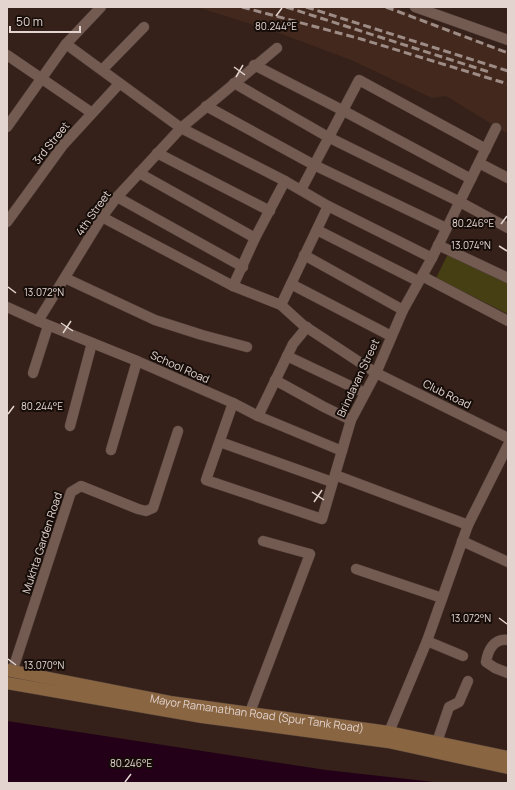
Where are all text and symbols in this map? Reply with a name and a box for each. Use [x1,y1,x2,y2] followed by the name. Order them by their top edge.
[10,8,80,34] scale bar
[16,13,43,30] text: 50 m
[255,19,297,33] text: 80.244°E
[29,118,72,167] street label: 3rd Street
[72,187,114,238] street label: 4th Street
[452,216,494,230] text: 80.246°E
[451,238,491,252] text: 13.074°N
[24,285,64,299] text: 13.072°N
[333,336,382,419] street label: Brindavan Street
[148,347,212,386] street label: School Road
[421,375,474,412] street label: Club Road
[21,399,63,413] text: 80.244°E
[18,490,65,595] street label: Mukhta Garden Road
[451,611,491,625] text: 13.072°N
[24,658,64,672] text: 13.070°N
[149,690,365,736] street label: Mayor Ramanathan Road (Spur Tank Road)
[110,756,152,770] text: 80.246°E

